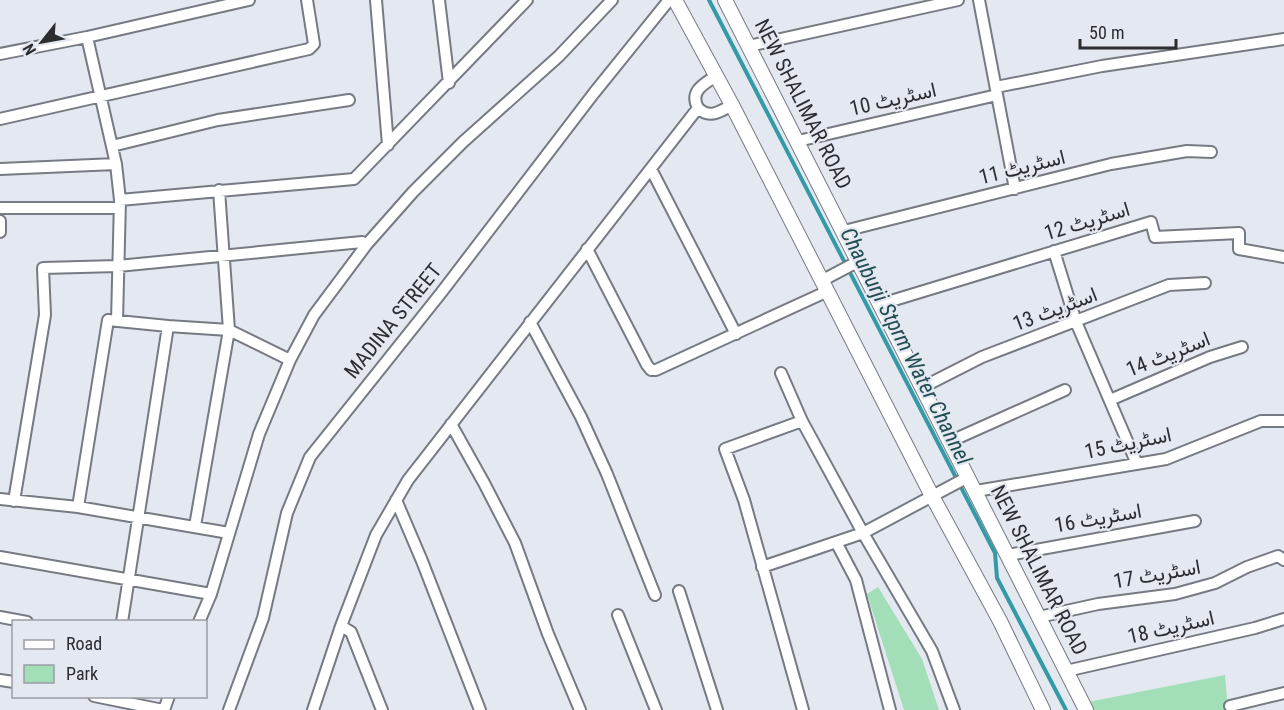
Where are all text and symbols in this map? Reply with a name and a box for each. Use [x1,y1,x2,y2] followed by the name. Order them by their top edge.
[12,12,72,72] north arrow
[1080,12,1176,50] scale bar
[750,15,856,193] street label: NEW SHALIMAR ROAD
[1089,22,1124,43] text: 50 m
[19,40,40,59] text: N
[847,77,939,122] street label: اسٹریٹ 10
[976,145,1068,190] street label: اسٹریٹ 11
[1041,197,1133,246] street label: اسٹریٹ 12
[835,223,977,470] water label: Chauburji Stprm Water Channel
[339,259,447,383] street label: MADINA STREET
[1010,282,1101,337] street label: اسٹریٹ 13
[1123,326,1214,383] street label: اسٹریٹ 14
[1082,422,1174,465] street label: اسٹریٹ 15
[986,481,1092,659] street label: NEW SHALIMAR ROAD
[1052,499,1144,538] street label: اسٹریٹ 16
[1111,555,1203,594] street label: اسٹریٹ 17
[1125,605,1217,650] street label: اسٹریٹ 18
[12,620,207,698] legend
[66,633,102,654] text: Road
[66,663,98,684] text: Park

